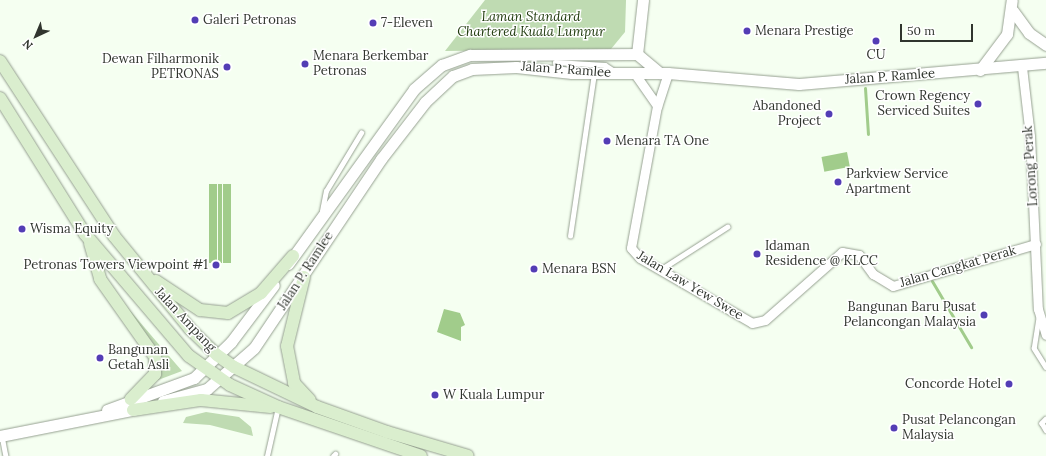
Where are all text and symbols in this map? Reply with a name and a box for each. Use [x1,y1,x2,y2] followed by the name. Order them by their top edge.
[457,10,605,41] park label: Laman Standard Chartered Kuala Lumpur
[203,12,296,28] place label: Galeri Petronas
[190,15,200,25] marker: Galeri Petronas
[381,15,433,31] place label: 7-Eleven
[16,16,56,56] north arrow
[902,16,975,42] scale bar
[368,18,378,28] marker: 7-Eleven
[755,23,853,39] place label: Menara Prestige
[907,23,935,38] text: 50 m
[742,26,752,36] marker: Menara Prestige
[871,36,881,46] marker: CU
[20,37,36,53] text: N
[867,47,885,63] place label: CU
[313,49,428,80] place label: Menara Berkembar Petronas
[102,52,219,83] place label: Dewan Filharmonik PETRONAS
[300,59,310,69] marker: Menara Berkembar Petronas
[520,59,612,81] street label: Jalan P. Ramlee
[222,62,232,72] marker: Dewan Filharmonik PETRONAS
[844,66,936,88] street label: Jalan P. Ramlee
[875,89,970,120] place label: Crown Regency Serviced Suites
[753,99,821,130] place label: Abandoned Project
[973,99,983,109] marker: Crown Regency Serviced Suites
[824,109,834,119] marker: Abandoned Project
[1020,125,1042,207] street label: Lorong Perak
[615,133,709,149] place label: Menara TA One
[602,136,612,146] marker: Menara TA One
[846,167,948,198] place label: Parkview Service Apartment
[833,177,843,187] marker: Parkview Service Apartment
[30,221,113,237] place label: Wisma Equity
[17,224,27,234] marker: Wisma Equity
[275,229,337,313] street label: Jalan P. Ramlee
[765,239,878,270] place label: Idaman Residence @ KLCC
[898,243,1018,291] street label: Jalan Cangkat Perak
[634,248,746,324] street label: Jalan Law Yew Swee
[752,249,762,259] marker: Idaman Residence @ KLCC
[23,257,208,273] place label: Petronas Towers Viewpoint #1
[211,260,221,270] marker: Petronas Towers Viewpoint #1
[542,261,617,277] place label: Menara BSN
[529,264,539,274] marker: Menara BSN
[151,285,219,355] street label: Jalan Ampang
[844,300,976,331] place label: Bangunan Baru Pusat Pelancongan Malaysia
[979,310,989,320] marker: Bangunan Baru Pusat Pelancongan Malaysia
[108,343,169,374] place label: Bangunan Getah Asli
[95,353,105,363] marker: Bangunan Getah Asli
[905,376,1001,392] place label: Concorde Hotel
[1004,379,1014,389] marker: Concorde Hotel
[443,387,544,403] place label: W Kuala Lumpur
[430,390,440,400] marker: W Kuala Lumpur
[902,413,1016,444] place label: Pusat Pelancongan Malaysia
[889,423,899,433] marker: Pusat Pelancongan Malaysia

